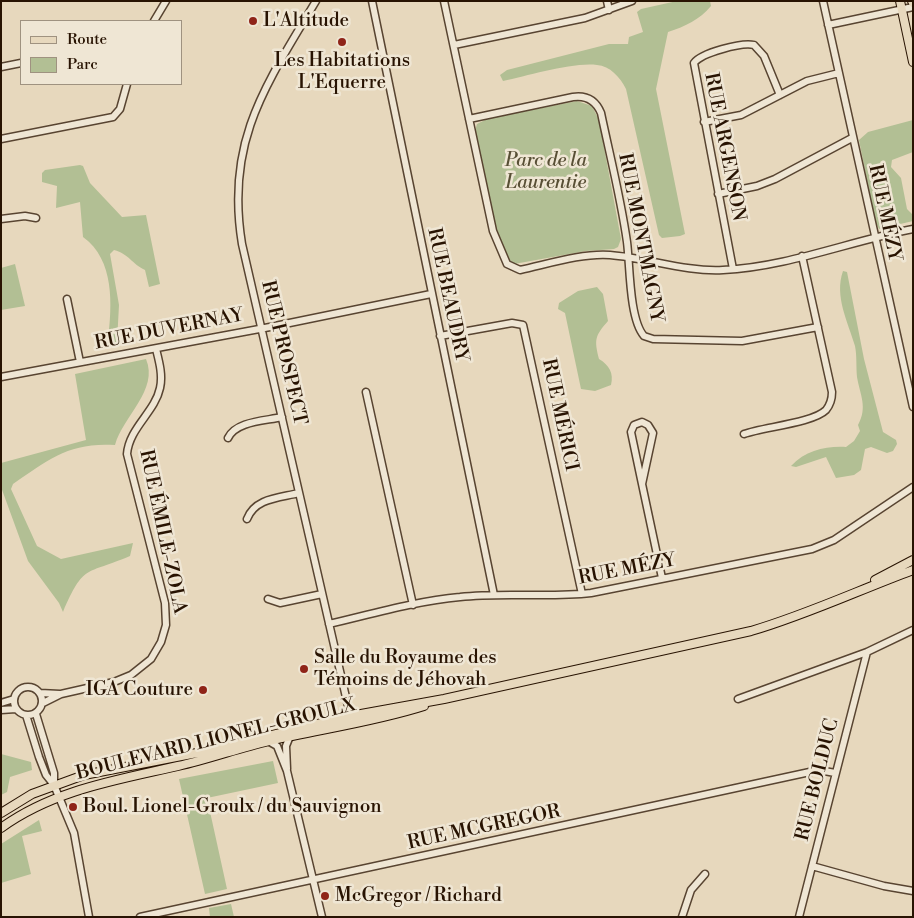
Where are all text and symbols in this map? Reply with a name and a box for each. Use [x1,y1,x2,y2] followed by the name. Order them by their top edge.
[263,10,349,32] place label: L'Altitude
[247,15,259,27] marker: L'Altitude
[20,20,182,85] legend
[67,30,107,49] text: Route
[336,36,348,48] marker: Les Habitations L'Equerre
[274,50,410,94] place label: Les Habitations L'Equerre
[67,55,98,74] text: Parc
[698,71,750,223] street label: RUE ARGENSON
[505,150,587,194] park label: Parc de la Laurentie
[612,151,668,325] street label: RUE MONTMAGNY
[863,162,905,264] street label: RUE MÉZY
[422,226,472,364] street label: RUE BEAUDRY
[255,278,311,428] street label: RUE PROSPECT
[93,304,245,356] street label: RUE DUVERNAY
[536,357,582,473] street label: RUE MÉRICI
[133,448,191,616] street label: RUE ÉMILE-ZOLA
[576,549,678,591] street label: RUE MÉZY
[314,647,497,691] place label: Salle du Royaume des Témoins de Jéhovah
[298,663,310,675] marker: Salle du Royaume des Témoins de Jéhovah
[86,679,193,701] place label: IGA Couture
[197,684,209,696] marker: IGA Couture
[74,694,358,786] street label: BOULEVARD LIONEL-GROULX
[792,716,844,844] street label: RUE BOLDUC
[83,796,382,818] place label: Boul. Lionel-Groulx / du Sauvignon
[67,801,79,813] marker: Boul. Lionel-Groulx / du Sauvignon
[405,801,563,855] street label: RUE MCGREGOR
[335,885,502,907] place label: McGregor / Richard
[319,890,331,902] marker: McGregor / Richard

